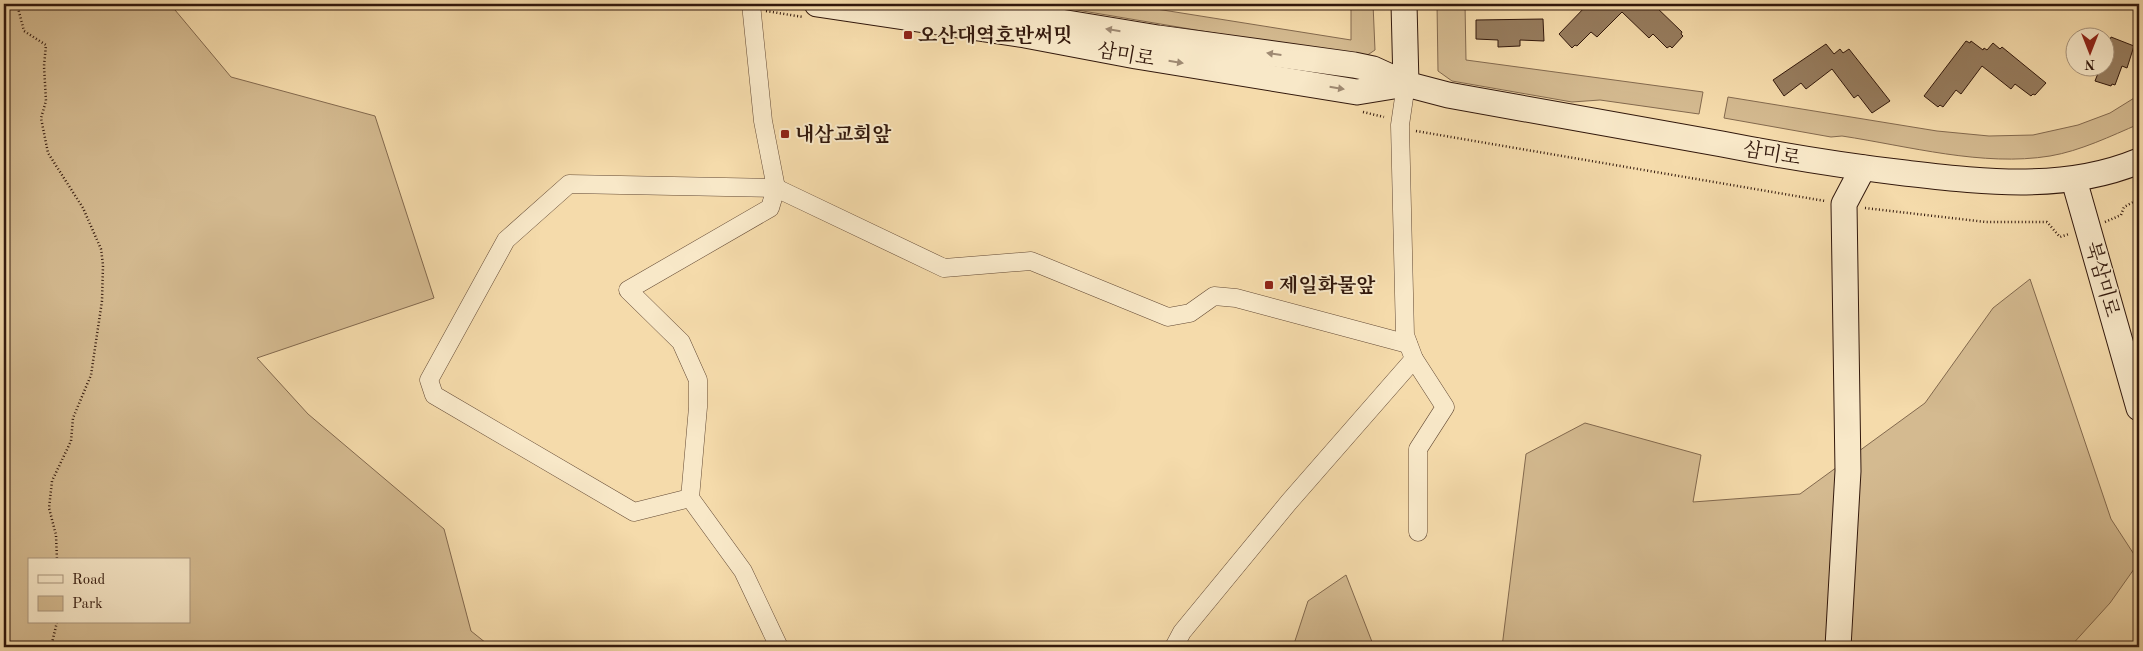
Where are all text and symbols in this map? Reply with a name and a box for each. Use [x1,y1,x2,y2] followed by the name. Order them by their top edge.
[918,24,1073,47] place label: 오산대역호반써밋
[1105,26,1121,34] one-way arrow
[2066,28,2116,78] north arrow
[902,29,914,41] marker: 오산대역호반써밋
[1095,39,1156,71] street label: 삼미로
[1265,50,1281,58] one-way arrow
[2084,57,2095,71] text: N
[1169,59,1185,67] one-way arrow
[1329,85,1345,93] one-way arrow
[795,123,892,146] place label: 내삼교회앞
[779,128,791,140] marker: 내삼교회앞
[1741,138,1802,170] street label: 삼미로
[2081,239,2124,319] street label: 북삼미로
[1279,274,1376,297] place label: 제일화물앞
[1263,279,1275,291] marker: 제일화물앞
[28,558,190,624] legend
[72,573,106,588] text: Road
[72,597,103,612] text: Park

